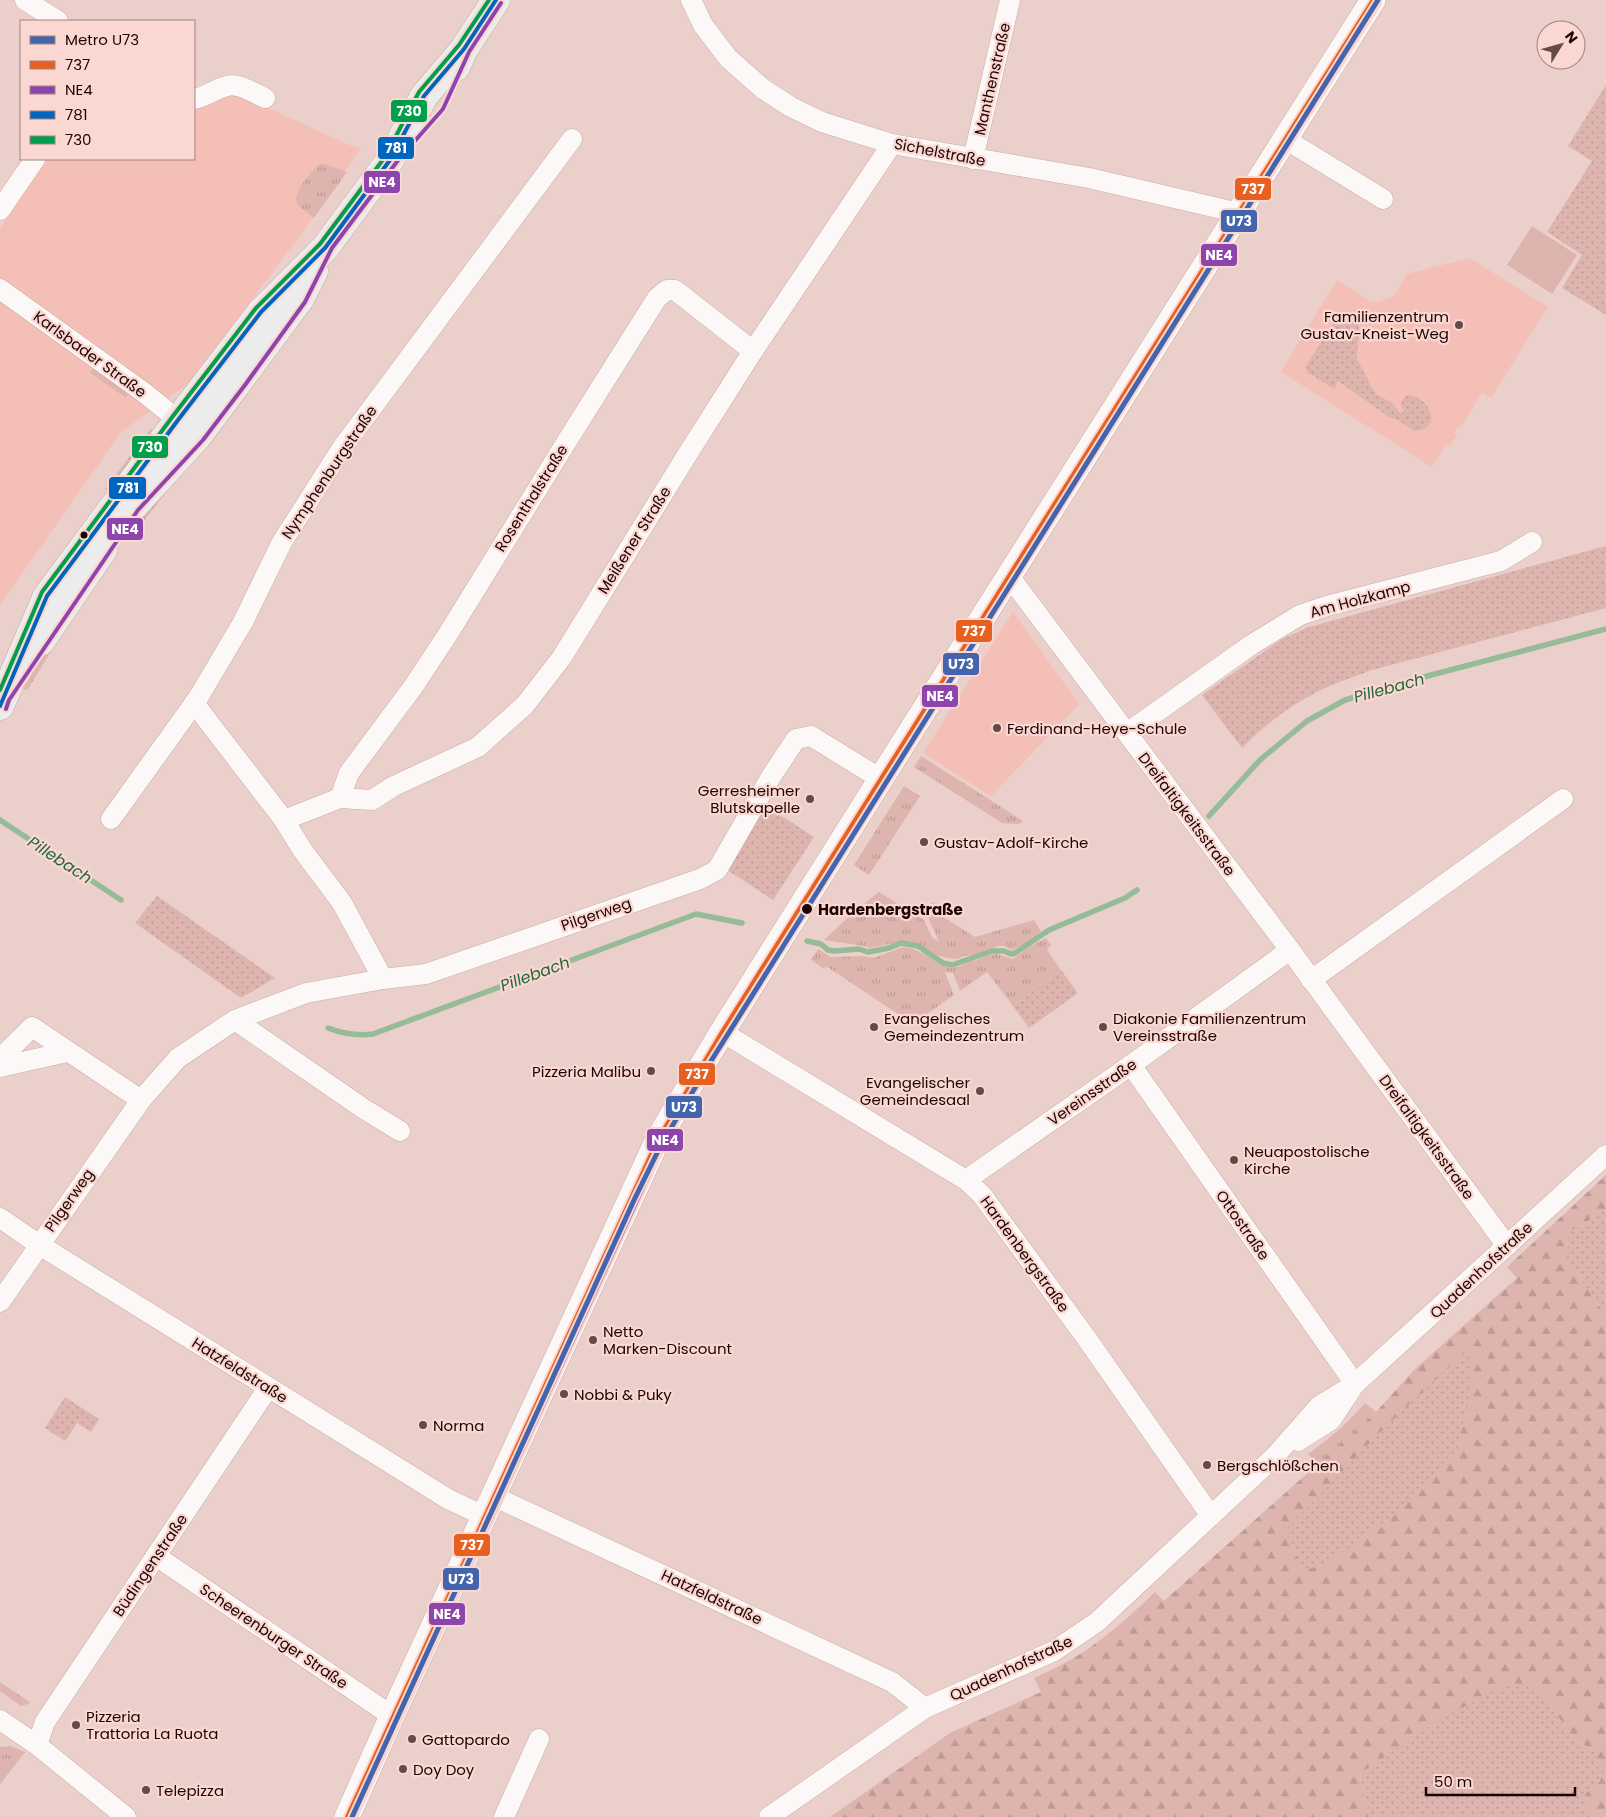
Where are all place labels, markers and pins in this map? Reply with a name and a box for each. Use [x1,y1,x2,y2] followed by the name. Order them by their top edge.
[1300,306,1449,344] place label: Familienzentrum Gustav-Kneist-Weg
[1453,319,1465,331] marker: Familienzentrum Gustav-Kneist-Weg
[79,530,89,540] unlabelled marker
[1007,718,1187,739] place label: Ferdinand-Heye-Schule
[991,722,1003,734] marker: Ferdinand-Heye-Schule
[698,780,800,818] place label: Gerresheimer Blutskapelle
[804,793,816,805] marker: Gerresheimer Blutskapelle
[934,832,1088,853] place label: Gustav-Adolf-Kirche
[918,836,930,848] marker: Gustav-Adolf-Kirche
[818,899,963,920] place label: Hardenbergstraße
[800,902,814,916] marker: Hardenbergstraße
[884,1008,1024,1046] place label: Evangelisches Gemeindezentrum
[1113,1008,1306,1046] place label: Diakonie Familienzentrum Vereinsstraße
[868,1021,880,1033] marker: Evangelisches Gemeindezentrum
[1097,1021,1109,1033] marker: Diakonie Familienzentrum Vereinsstraße
[532,1061,641,1082] place label: Pizzeria Malibu
[645,1065,657,1077] marker: Pizzeria Malibu
[860,1072,970,1110] place label: Evangelischer Gemeindesaal
[974,1085,986,1097] marker: Evangelischer Gemeindesaal
[1244,1141,1369,1179] place label: Neuapostolische Kirche
[1228,1154,1240,1166] marker: Neuapostolische Kirche
[603,1321,732,1359] place label: Netto Marken-Discount
[587,1334,599,1346] marker: Netto Marken-Discount
[574,1384,672,1405] place label: Nobbi & Puky
[558,1388,570,1400] marker: Nobbi & Puky
[433,1415,484,1436] place label: Norma
[417,1419,429,1431] marker: Norma
[1217,1455,1339,1476] place label: Bergschlößchen
[1201,1459,1213,1471] marker: Bergschlößchen
[86,1706,218,1744] place label: Pizzeria Trattoria La Ruota
[70,1719,82,1731] marker: Pizzeria Trattoria La Ruota
[422,1729,510,1750] place label: Gattopardo
[406,1733,418,1745] marker: Gattopardo
[413,1759,475,1780] place label: Doy Doy
[397,1763,409,1775] marker: Doy Doy
[156,1780,224,1801] place label: Telepizza
[140,1784,152,1796] marker: Telepizza

